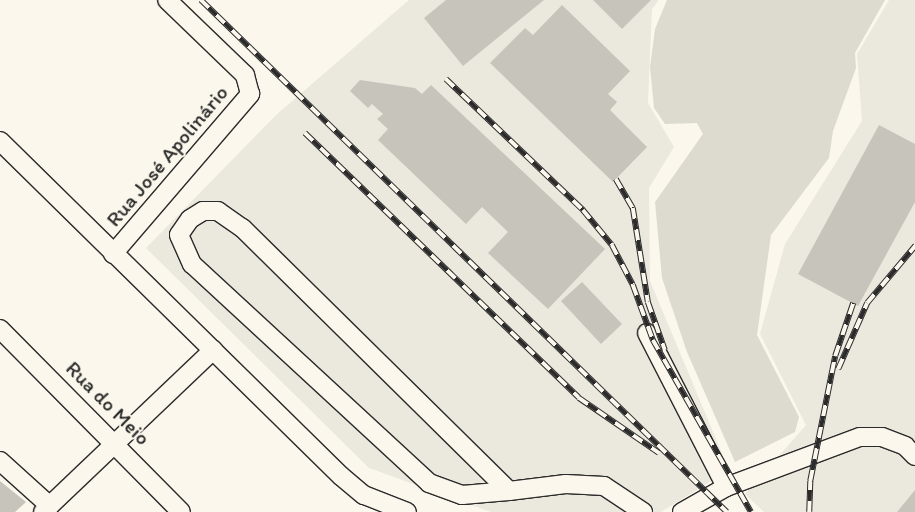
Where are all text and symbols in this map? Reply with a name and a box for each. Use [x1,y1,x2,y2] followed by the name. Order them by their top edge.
[100,80,234,232] street label: Rua José Apolinário
[61,356,155,450] street label: Rua do Meio

